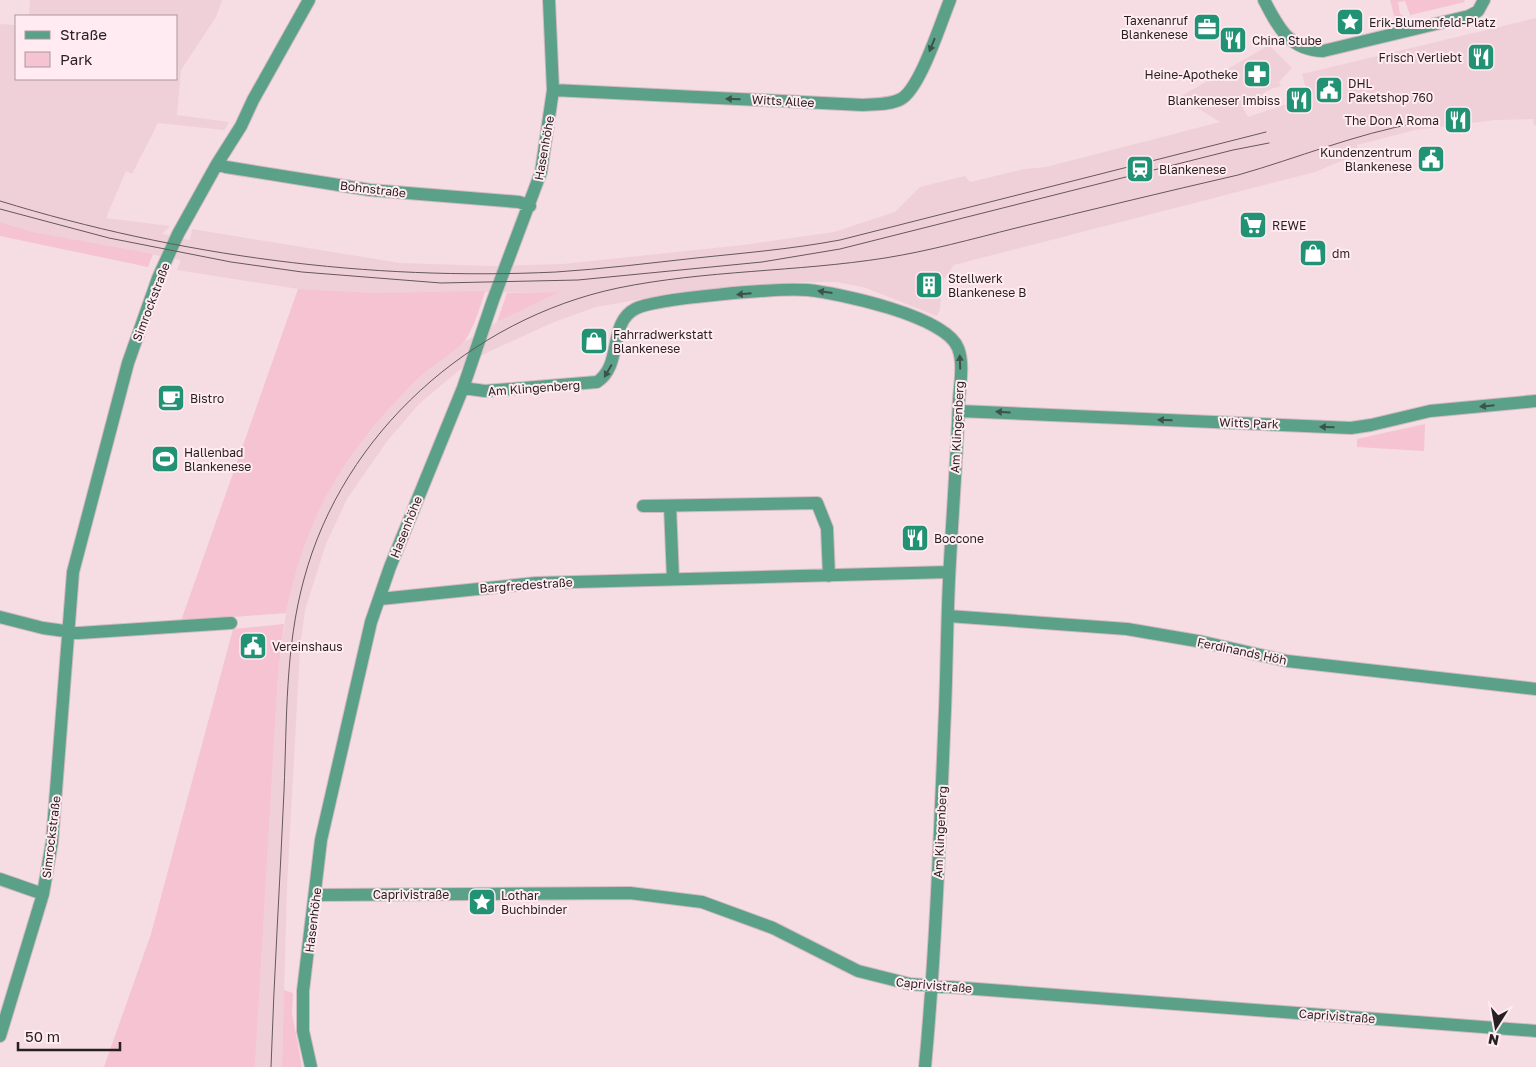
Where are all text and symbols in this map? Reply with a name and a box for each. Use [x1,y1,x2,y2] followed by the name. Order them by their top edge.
[1335,7,1365,37] place icon: Erik-Blumenfeld-Platz
[1192,12,1222,42] office icon: Taxenanruf Blankenese
[1121,13,1189,42] place label: Taxenanruf Blankenese
[15,15,178,80] legend
[1369,15,1496,30] place label: Erik-Blumenfeld-Platz
[60,25,107,43] text: Straße
[1218,25,1248,55] restaurant icon: China Stube
[1252,33,1322,48] place label: China Stube
[927,38,935,52] one-way arrow
[1466,42,1496,72] restaurant icon: Frisch Verliebt
[60,50,93,68] text: Park
[1379,50,1462,65] place label: Frisch Verliebt
[1242,59,1272,89] pharmacy icon: Heine-Apotheke
[1145,67,1238,82] place label: Heine-Apotheke
[1314,75,1344,105] public building icon: DHL Paketshop 760
[1348,76,1433,105] place label: DHL Paketshop 760
[1284,85,1314,115] restaurant icon: Blankeneser Imbiss
[751,92,815,110] street label: Witts Allee
[1167,93,1280,108] place label: Blankeneser Imbiss
[724,95,740,103] one-way arrow
[1443,105,1473,135] restaurant icon: The Don A Roma
[1345,113,1439,128] place label: The Don A Roma
[531,114,557,182] street label: Hasenhöhe
[1416,144,1446,174] public building icon: Kundenzentrum Blankenese
[1320,145,1412,174] place label: Kundenzentrum Blankenese
[1125,154,1155,184] station icon: Blankenese
[1159,162,1226,177] place label: Blankenese
[339,178,407,200] street label: Bohnstraße
[1238,210,1268,240] supermarket icon: REWE
[1272,218,1306,233] place label: REWE
[1298,238,1328,268] shop icon: dm
[1332,246,1350,261] place label: dm
[129,261,173,343] street label: Simrockstraße
[914,270,944,300] building icon: Stellwerk Blankenese B
[948,271,1026,300] place label: Stellwerk Blankenese B
[817,288,833,296] one-way arrow
[735,290,751,298] one-way arrow
[579,326,609,356] shop icon: Fahrradwerkstatt Blankenese
[613,327,713,356] place label: Fahrradwerkstatt Blankenese
[956,354,964,370] one-way arrow
[604,363,612,378] one-way arrow
[487,377,581,399] street label: Am Klingenberg
[947,381,967,473] street label: Am Klingenberg
[156,383,186,413] cafe icon: Bistro
[190,391,224,406] place label: Bistro
[1479,402,1495,410] one-way arrow
[994,408,1010,416] one-way arrow
[1219,414,1279,432] street label: Witts Park
[1157,415,1173,423] one-way arrow
[1319,422,1335,430] one-way arrow
[150,444,180,474] sports icon: Hallenbad Blankenese
[184,445,251,474] place label: Hallenbad Blankenese
[387,494,425,560] street label: Hasenhöhe
[900,523,930,553] restaurant icon: Boccone
[934,531,984,546] place label: Boccone
[479,574,573,596] street label: Bargfredestraße
[238,631,268,661] public building icon: Vereinshaus
[1196,634,1288,668] street label: Ferdinands Höh
[272,639,343,654] place label: Vereinshaus
[930,786,950,878] street label: Am Klingenberg
[38,795,64,879] street label: Simrockstraße
[302,887,324,953] street label: Hasenhöhe
[373,887,449,902] street label: Caprivistraße
[467,887,497,917] place icon: Lothar Buchbinder
[501,888,568,917] place label: Lothar Buchbinder
[895,974,973,996] street label: Caprivistraße
[1471,1002,1521,1052] north arrow
[1298,1006,1376,1026] street label: Caprivistraße
[18,1020,120,1052] scale bar
[25,1027,60,1045] text: 50 m
[1487,1031,1500,1050] text: N

